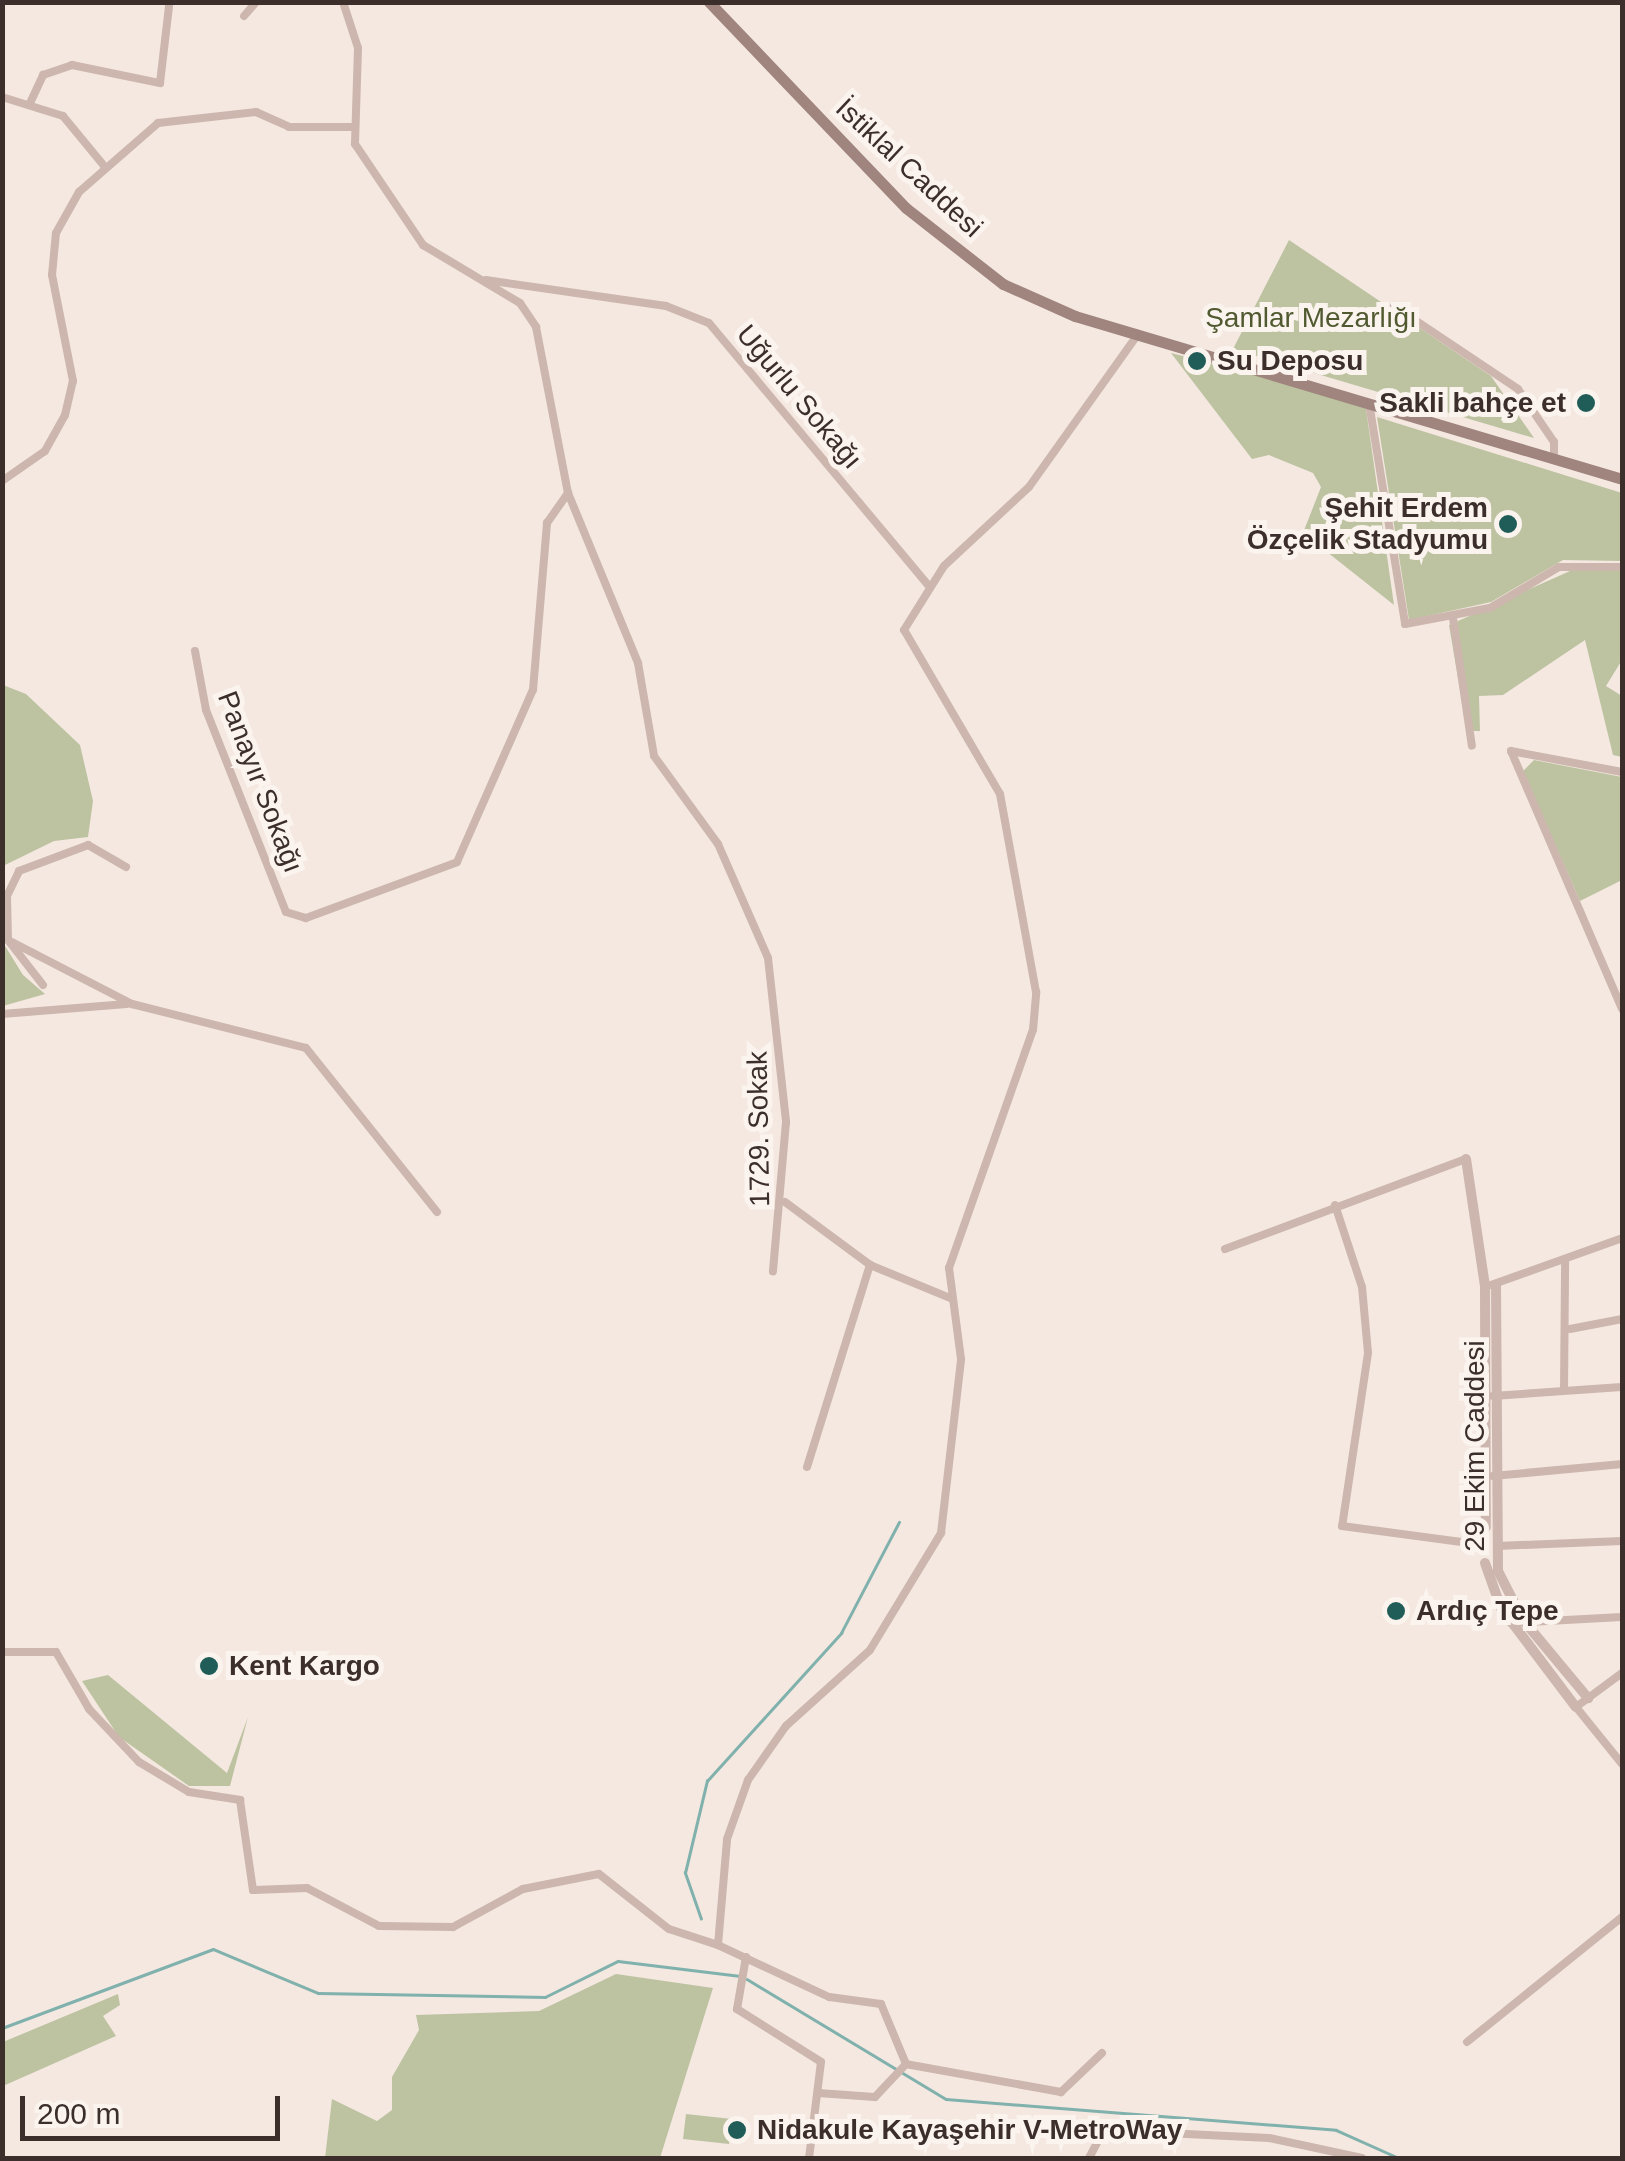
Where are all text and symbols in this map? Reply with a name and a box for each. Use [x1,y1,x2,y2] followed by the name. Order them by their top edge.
[829,92,989,244] street label: İstiklal Caddesi
[1205,301,1417,335] park label: Şamlar Mezarlığı
[729,318,869,476] street label: Uğurlu Sokağı
[1217,344,1363,378] place label: Su Deposu
[1186,350,1208,372] marker: Su Deposu
[1379,386,1566,420] place label: Sakli bahçe et
[1575,392,1597,414] marker: Sakli bahçe et
[1247,491,1488,557] place label: Şehit Erdem Özçelik Stadyumu
[1497,513,1519,535] marker: Şehit Erdem Özçelik Stadyumu
[210,687,310,877] street label: Panayır Sokağı
[741,1051,777,1207] street label: 1729. Sokak
[1458,1340,1492,1552] street label: 29 Ekim Caddesi
[1416,1594,1559,1628] place label: Ardıç Tepe
[1385,1600,1407,1622] marker: Ardıç Tepe
[229,1649,380,1683] place label: Kent Kargo
[198,1655,220,1677] marker: Kent Kargo
[25,2076,285,2138] scale bar
[37,2097,120,2130] text: 200 m
[757,2113,1182,2147] place label: Nidakule Kayaşehir V-MetroWay
[726,2119,748,2141] marker: Nidakule Kayaşehir V-MetroWay

